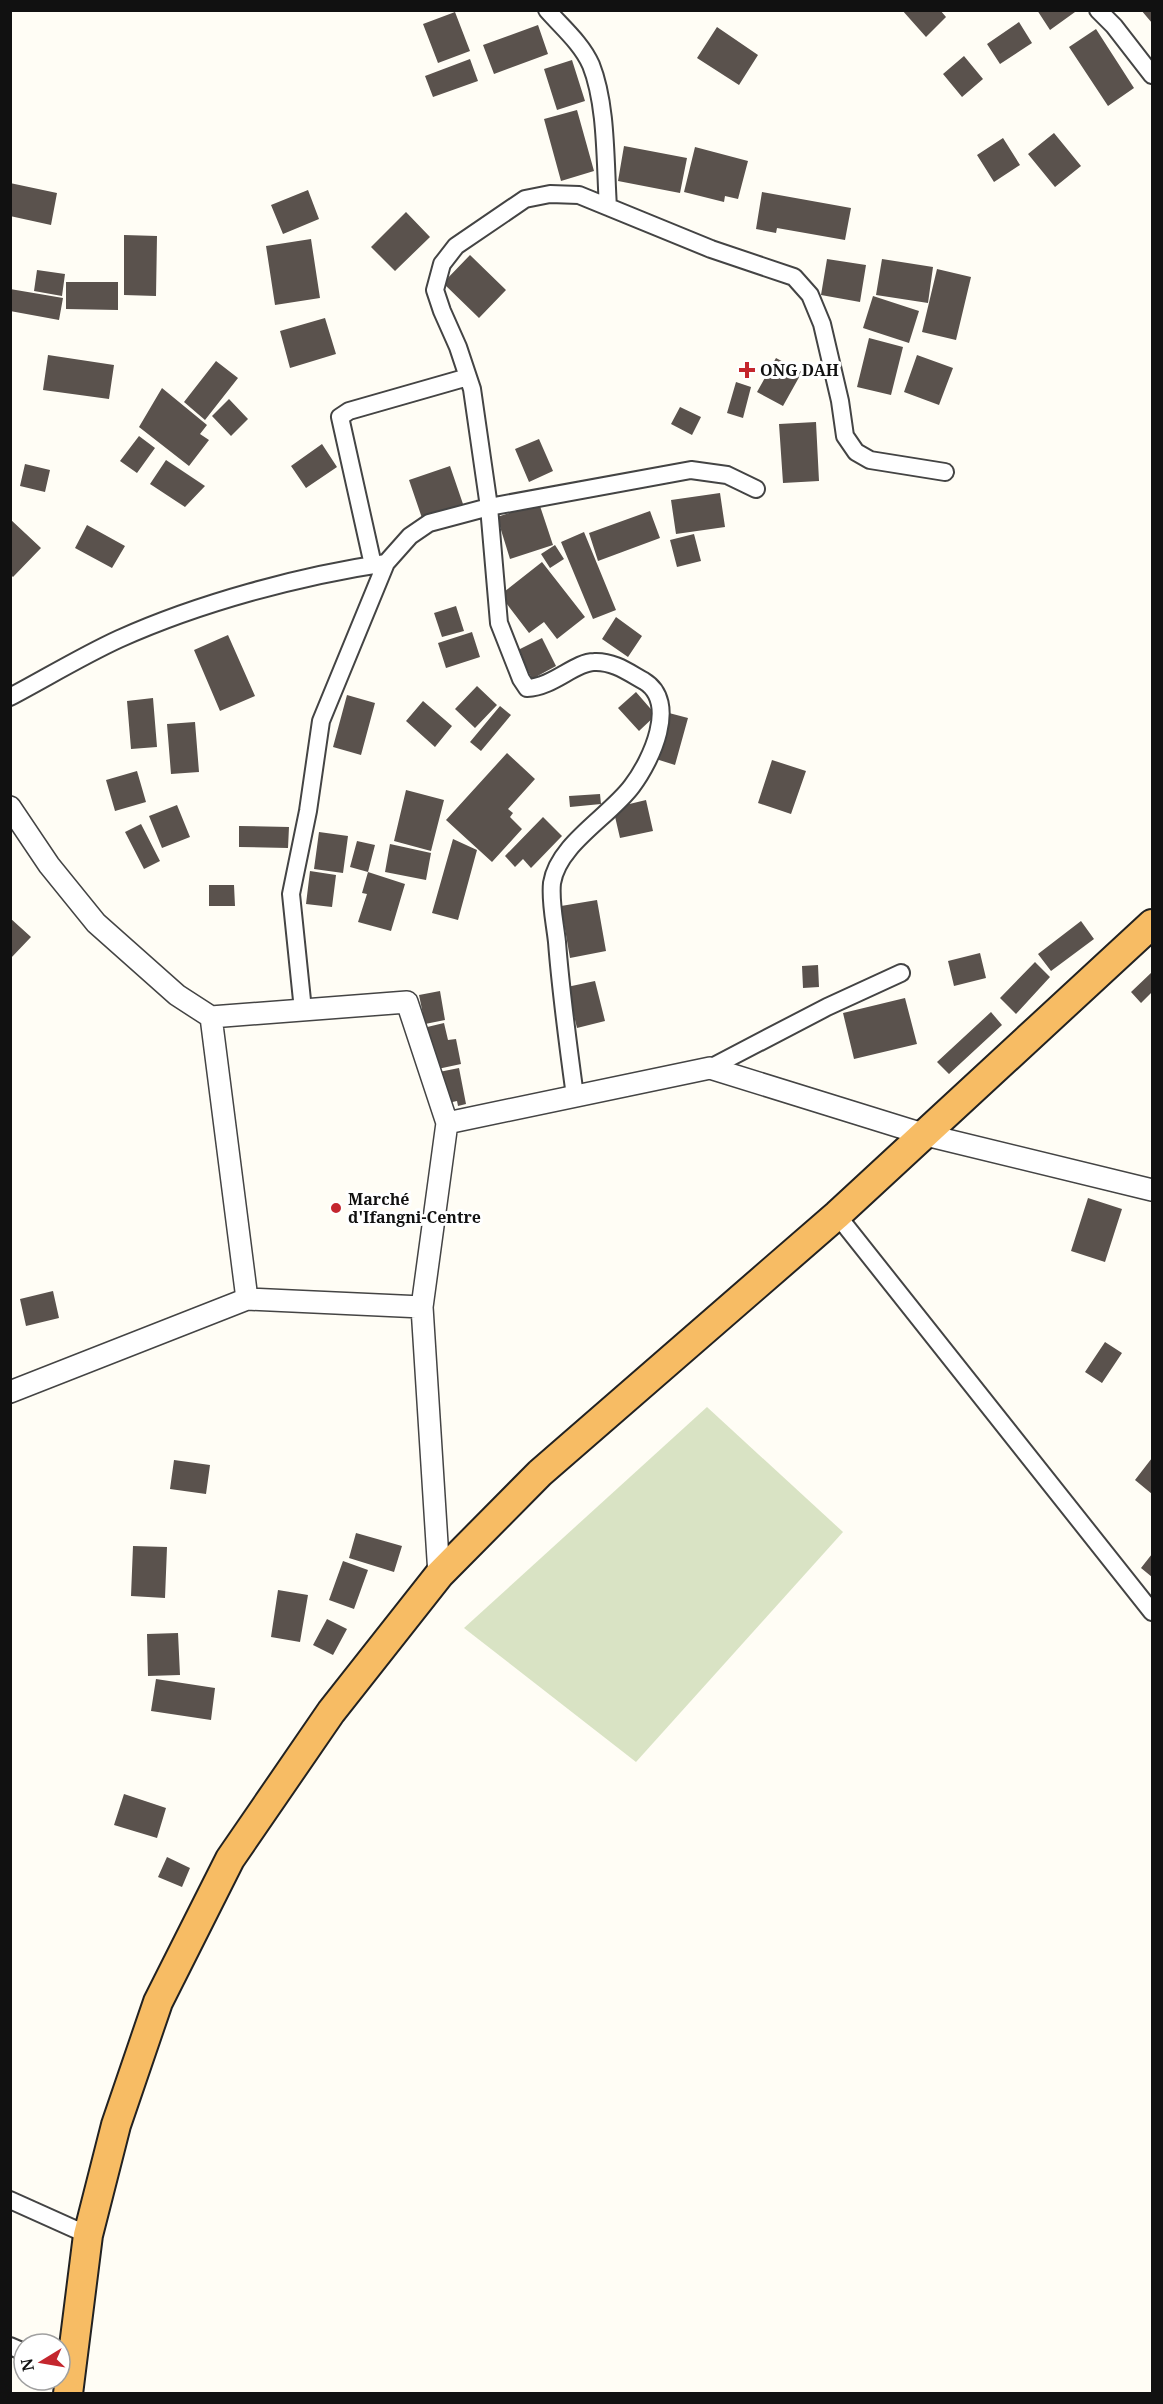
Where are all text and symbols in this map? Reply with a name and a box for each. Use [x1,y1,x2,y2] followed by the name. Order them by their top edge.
[760,359,839,381] place label: ONG DAH
[738,361,756,379] marker: ONG DAH
[348,1188,481,1228] place label: Marché d'Ifangni-Centre
[329,1201,343,1215] marker: Marché d'Ifangni-Centre
[12,2332,72,2392] north arrow
[15,2356,39,2373] text: N

